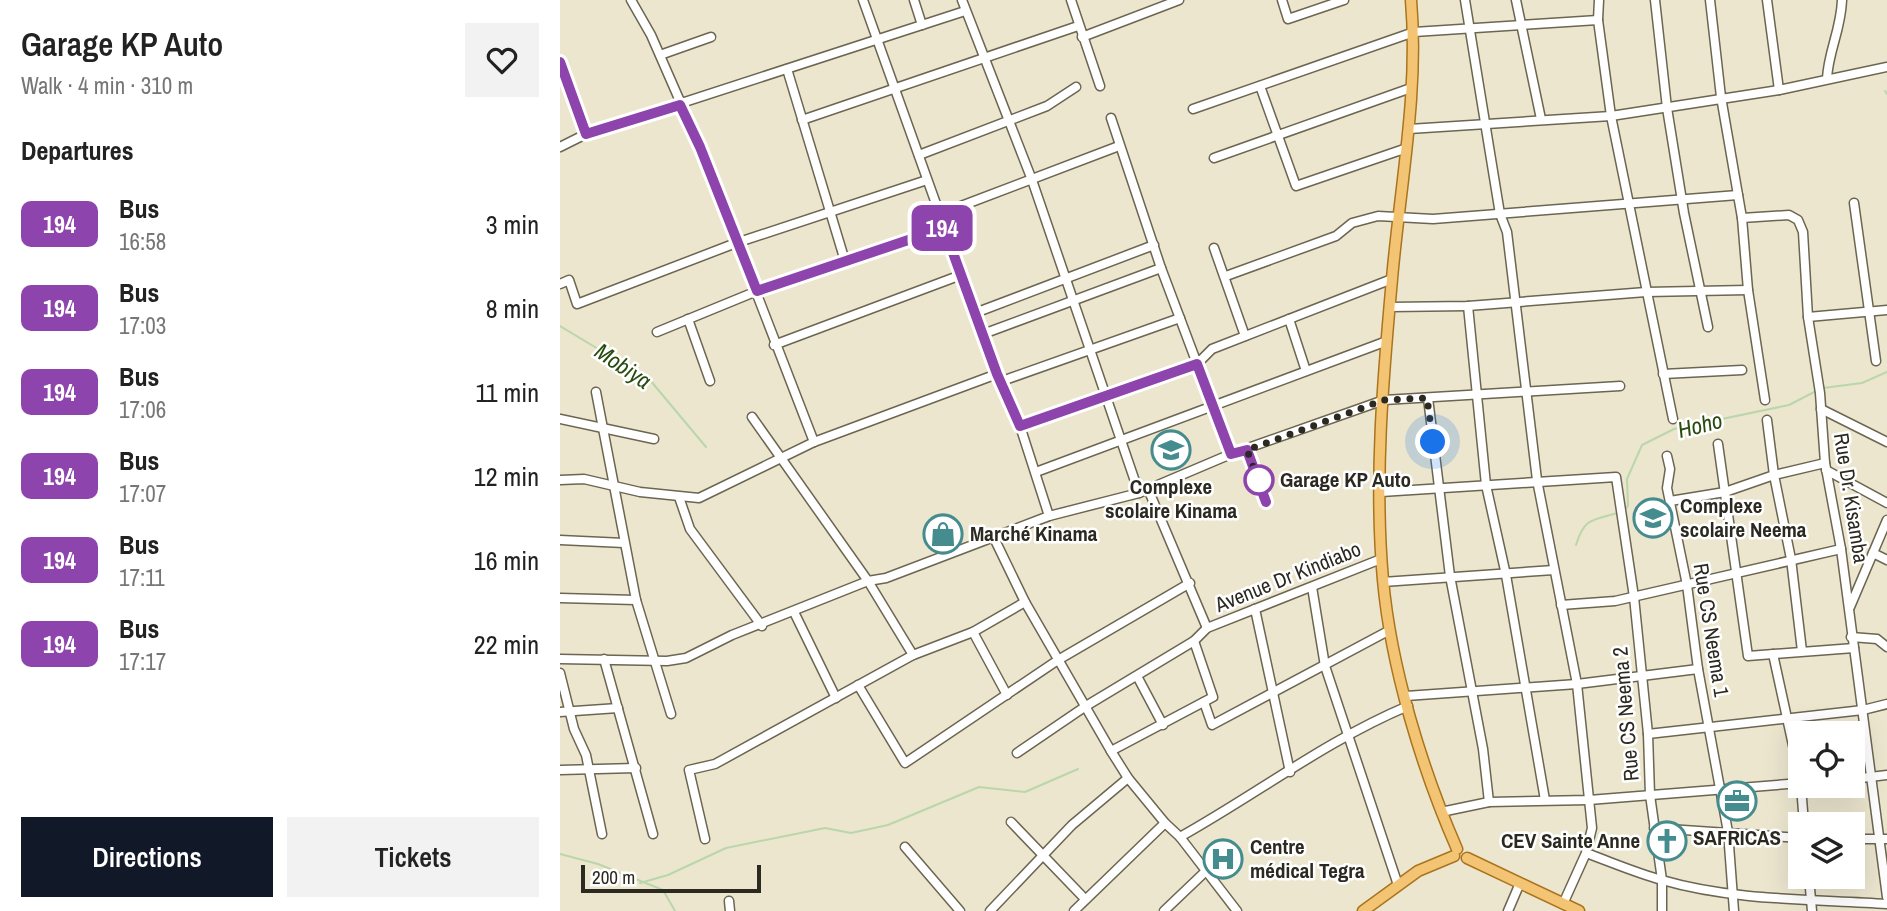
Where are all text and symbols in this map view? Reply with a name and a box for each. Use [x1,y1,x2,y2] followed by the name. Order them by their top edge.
[21,22,223,66] text: Garage KP Auto
[465,23,539,97] button: heart
[21,70,193,101] text: Walk · 4 min · 310 m
[21,133,134,168] text: Departures
[119,191,159,226] text: Bus
[902,205,982,251] line badge: 194
[486,207,539,242] text: 3 min
[43,208,76,240] text: 194
[926,212,958,244] text: 194
[119,226,166,257] text: 16:58
[119,275,159,310] text: Bus
[486,291,539,326] text: 8 min
[43,292,76,324] text: 194
[119,310,166,341] text: 17:03
[589,335,658,396] water label: Mobiya
[119,359,159,394] text: Bus
[475,375,539,410] text: 11 min
[43,376,76,408] text: 194
[119,394,166,425] text: 17:06
[1674,404,1726,445] water label: Hoho
[1415,424,1450,459] your location
[1150,429,1192,471] school or university icon: Complexe scolaire Kinama
[1827,431,1876,565] street label: Rue Dr. Kisamba
[119,443,159,478] text: Bus
[474,459,539,494] text: 12 min
[43,460,76,492] text: 194
[1244,465,1274,495] marker: Garage KP Auto
[1280,465,1411,494] place label: Garage KP Auto
[1105,472,1237,525] place label: Complexe scolaire Kinama
[119,478,166,509] text: 17:07
[1680,491,1807,544] place label: Complexe scolaire Neema
[1632,497,1674,539] school or university icon: Complexe scolaire Neema
[922,513,964,555] shop icon: Marché Kinama
[970,519,1098,548] place label: Marché Kinama
[119,527,159,562] text: Bus
[1210,534,1365,619] street label: Avenue Dr Kindiabo
[474,543,539,578] text: 16 min
[43,544,76,576] text: 194
[1687,561,1736,699] street label: Rue CS Neema 1
[119,562,165,593] text: 17:11
[119,611,159,646] text: Bus
[474,627,539,662] text: 22 min
[43,628,76,660] text: 194
[119,646,166,677] text: 17:17
[1605,646,1646,783] street label: Rue CS Neema 2
[1788,721,1865,889] map controls
[1788,721,1865,798] button: locate
[1716,780,1758,822] office icon: SAFRICAS
[1788,812,1865,889] button: layers
[21,817,273,897] button: Directions
[287,817,539,897] button: Tickets
[1646,820,1688,862] church icon: CEV Sainte Anne
[1693,823,1781,852] place label: SAFRICAS
[1501,826,1640,855] place label: CEV Sainte Anne
[1250,832,1365,885] place label: Centre médical Tegra
[1202,838,1244,880] hospital icon: Centre médical Tegra
[581,862,761,894] scale bar
[592,864,635,890] text: 200 m

